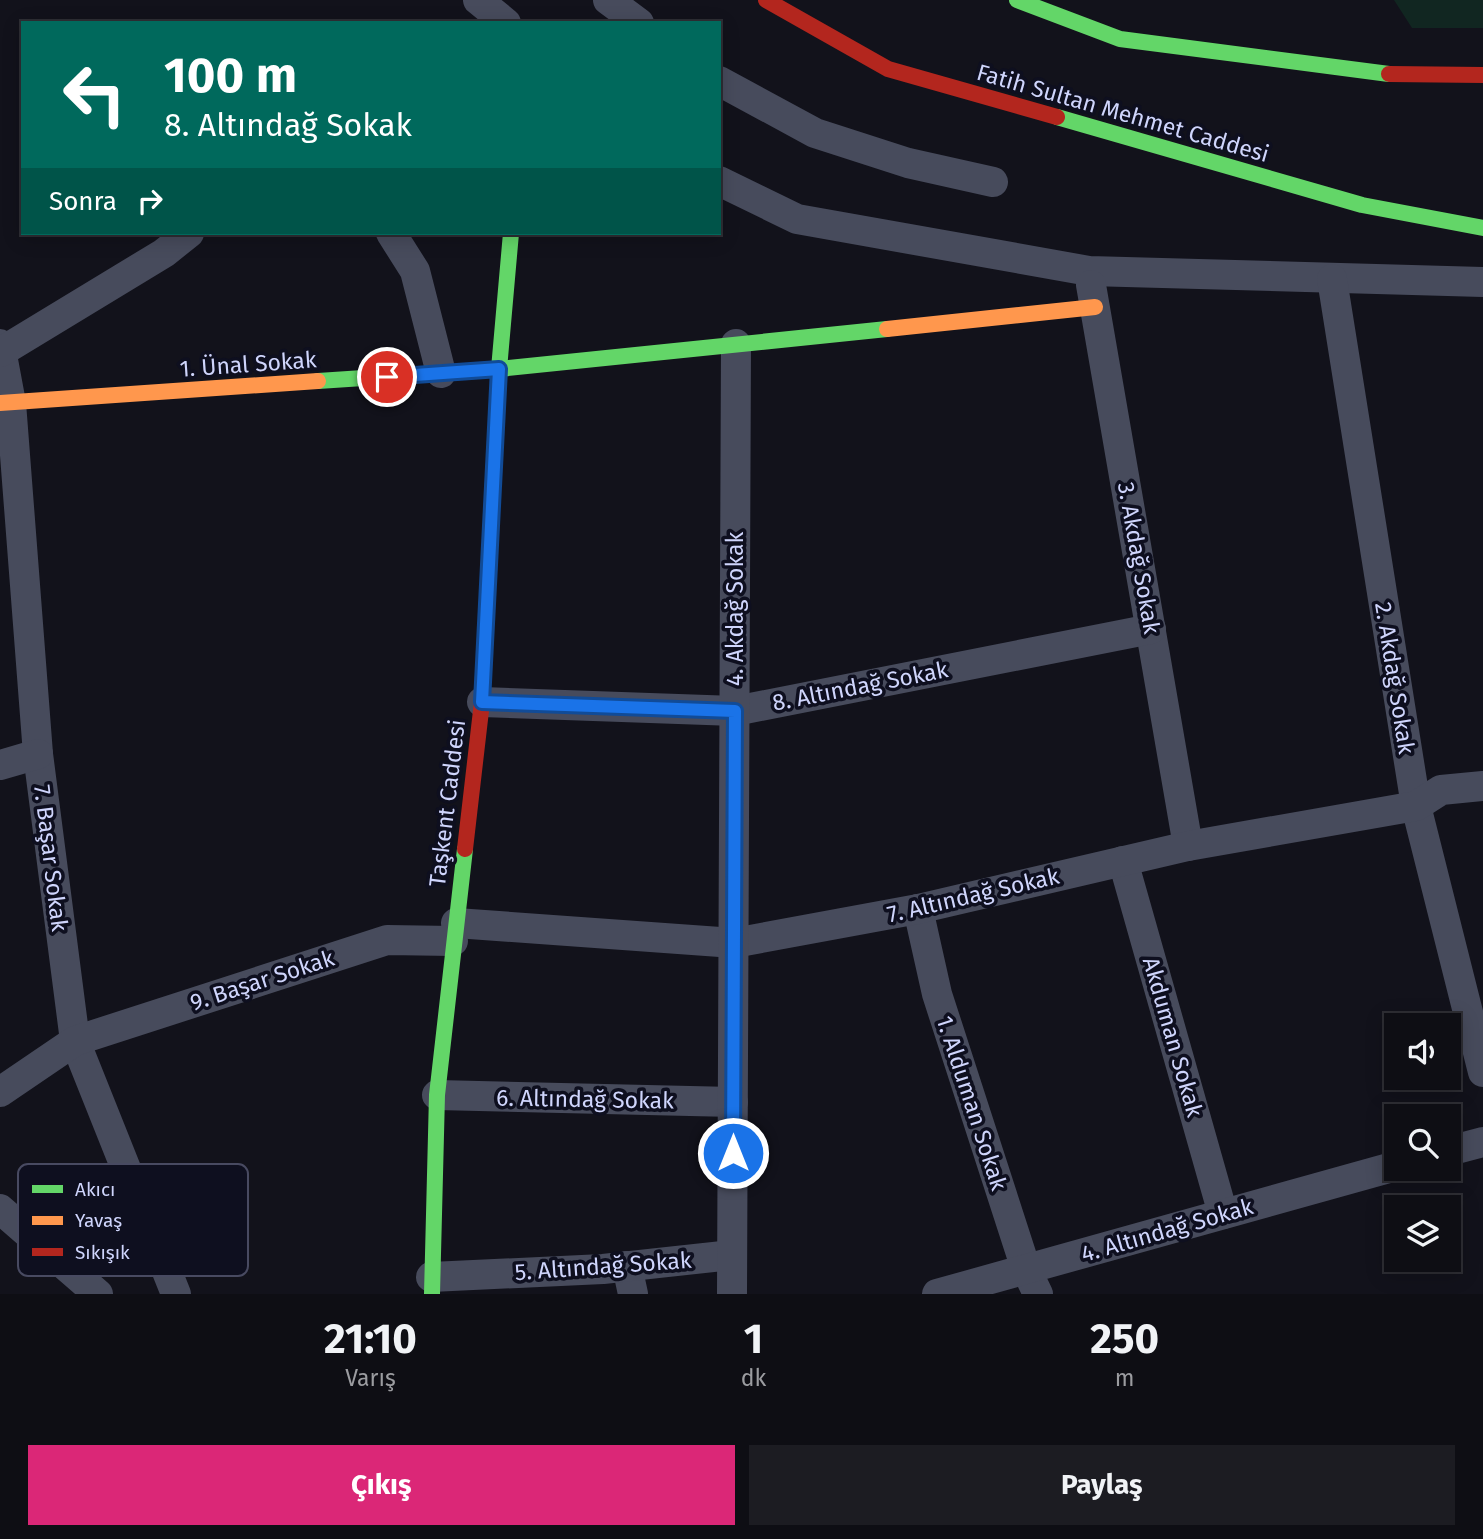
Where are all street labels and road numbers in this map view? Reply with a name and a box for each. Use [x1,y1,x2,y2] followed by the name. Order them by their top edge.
[974,58,1272,168] street label: Fatih Sultan Mehmet Caddesi
[179,345,318,383] street label: 1. Ünal Sokak
[1112,480,1166,636] street label: 3. Akdağ Sokak
[721,532,749,686] street label: 4. Akdağ Sokak
[1369,600,1421,756] street label: 2. Akdağ Sokak
[770,655,950,717] street label: 8. Altındağ Sokak
[423,718,471,888] street label: Taşkent Caddesi
[28,783,74,933] street label: 7. Başar Sokak
[884,862,1062,928] street label: 7. Altındağ Sokak
[187,943,338,1016] street label: 9. Başar Sokak
[1137,954,1209,1121] street label: Akduman Sokak
[931,1012,1014,1194] street label: 1. Alduman Sokak
[496,1083,674,1115] street label: 6. Altındağ Sokak
[1078,1192,1257,1268] street label: 4. Altındağ Sokak
[514,1246,693,1286] street label: 5. Altındağ Sokak

